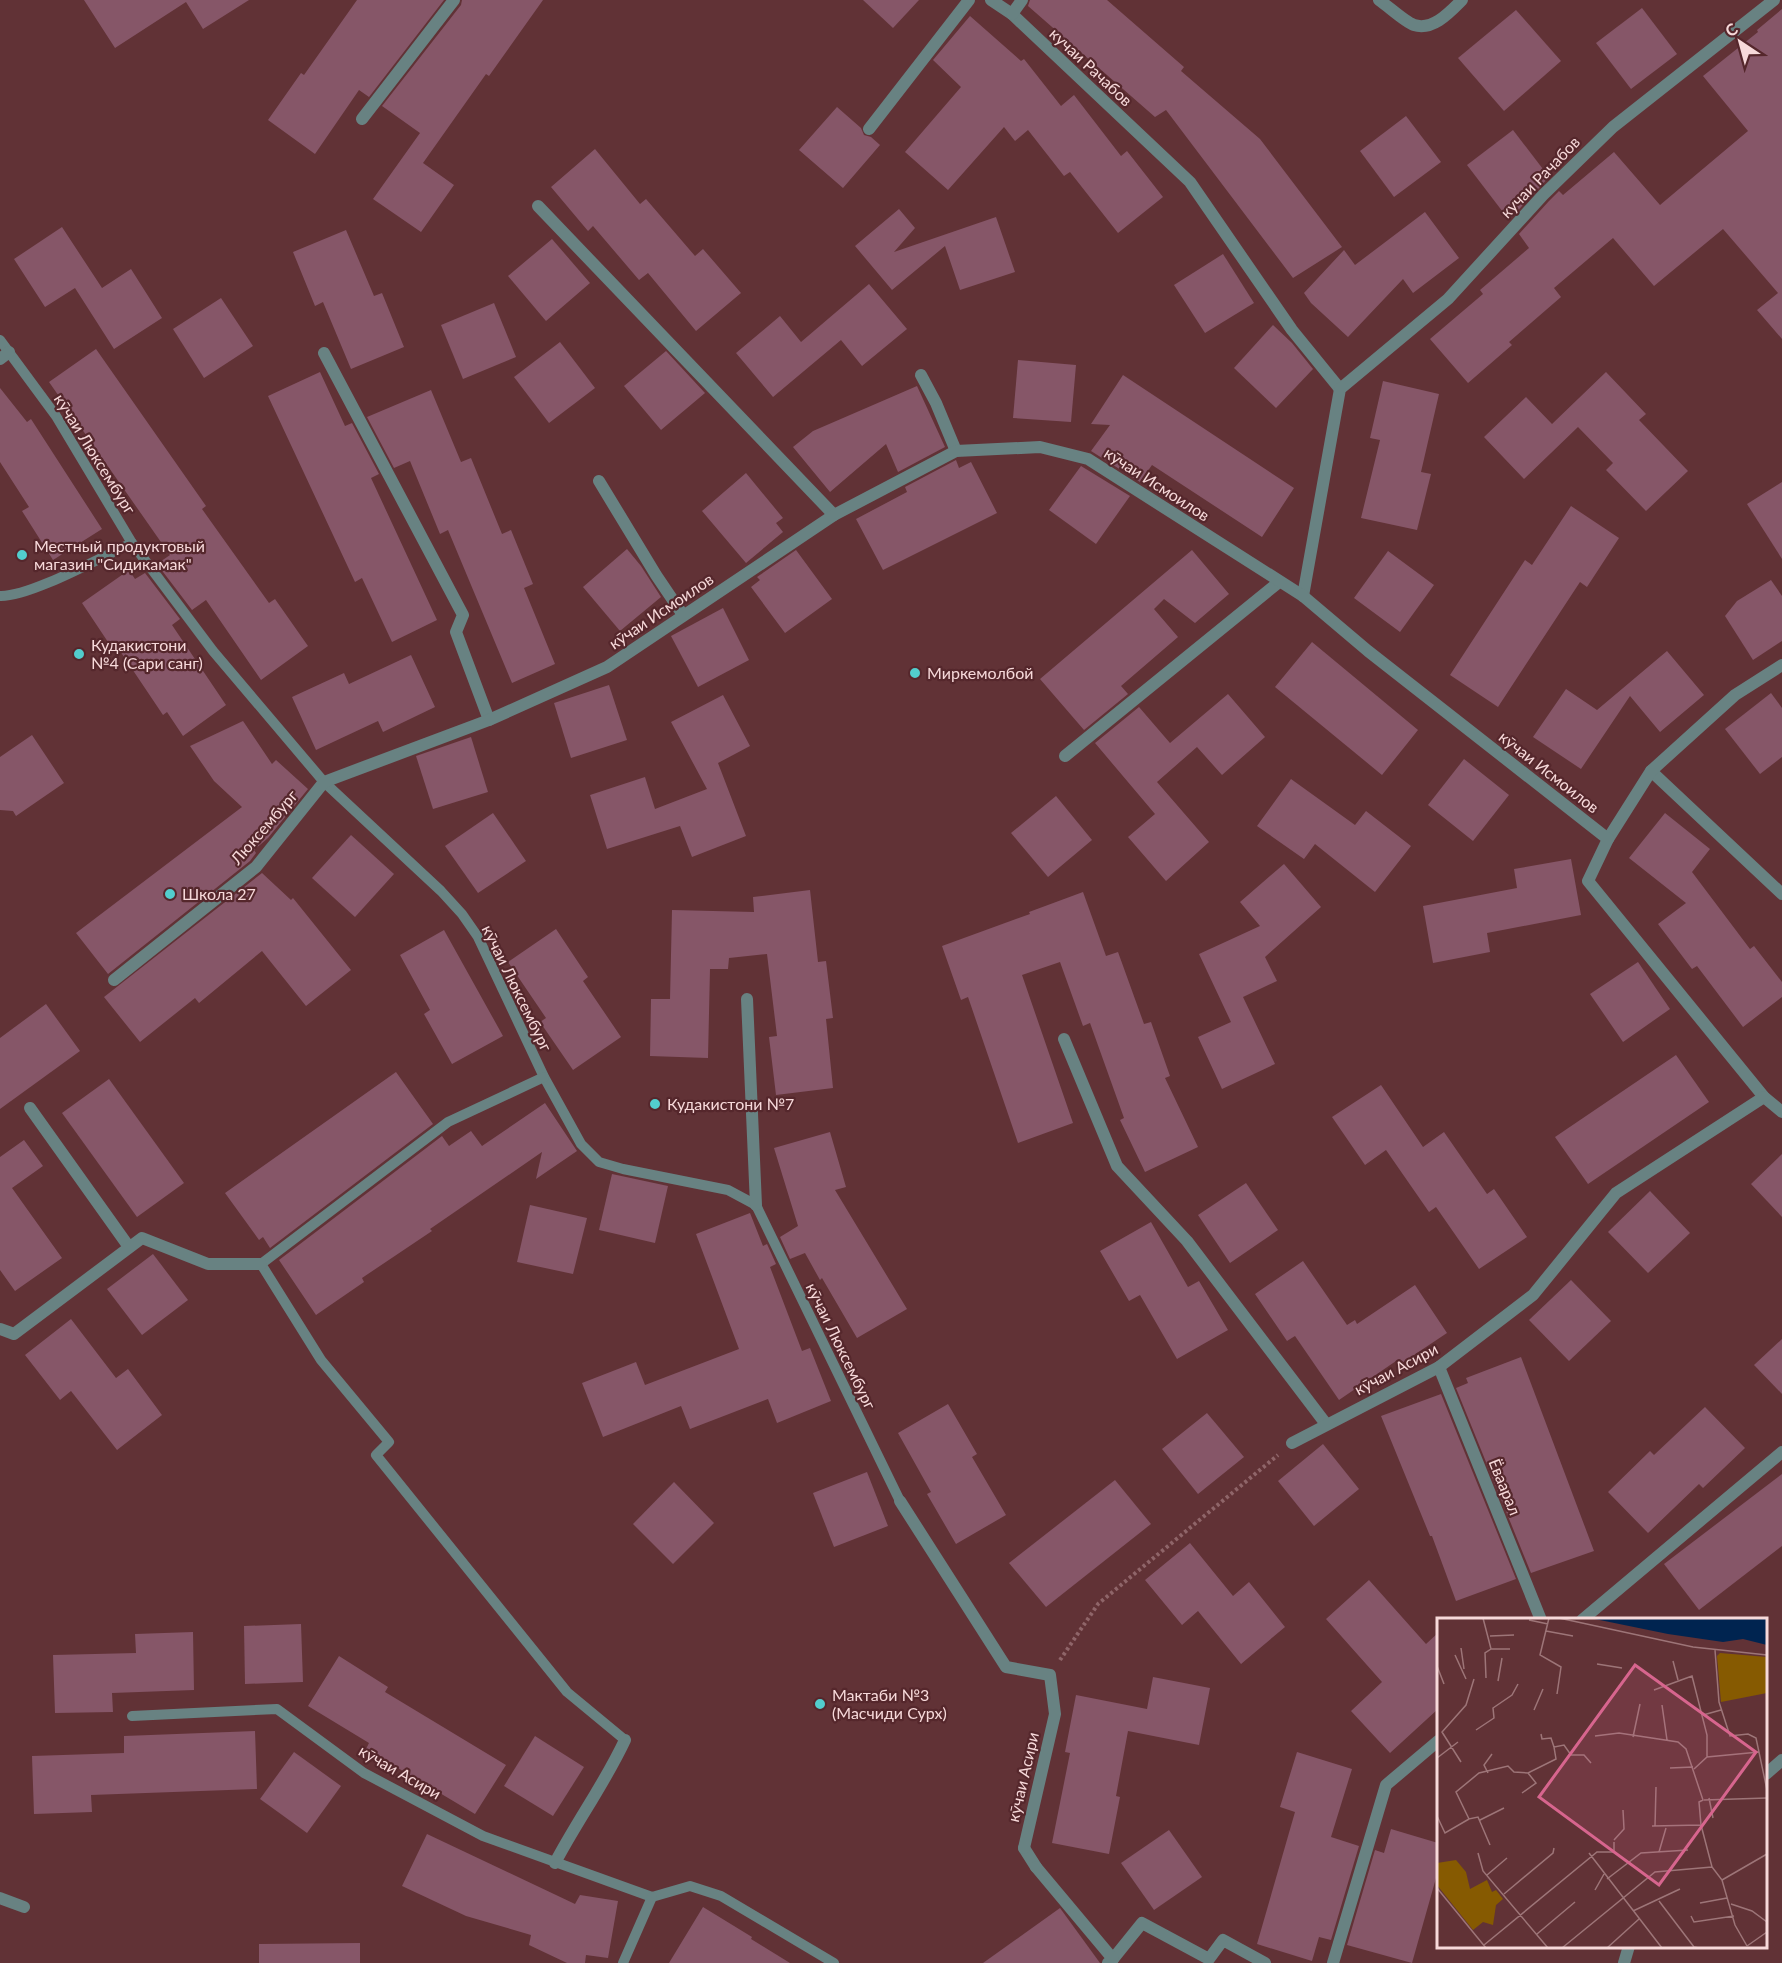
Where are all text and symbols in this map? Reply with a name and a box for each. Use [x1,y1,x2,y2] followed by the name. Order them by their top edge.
[1710,12,1770,72] north arrow
[1721,18,1741,40] text: С
[1046,24,1137,110] street label: кучаи Рачабов
[1496,132,1583,221] street label: кучаи Рачабов
[51,390,140,518] street label: кӯчаи Люксембург
[1101,443,1213,525] street label: кӯчаи Исмоилов
[34,536,205,573] place label: Местный продуктовый магазин "Сидикамак"
[15,548,29,562] marker: Местный продуктовый магазин "Сидикамак"
[605,569,716,652] street label: кӯчаи Исмоилов
[91,635,203,672] place label: Кудакистони №4 (Сари санг)
[72,647,86,661] marker: Кудакистони №4 (Сари санг)
[927,663,1033,682] place label: Миркемолбой
[908,666,922,680] marker: Миркемолбой
[1496,727,1603,817] street label: кӯчаи Исмоилов
[226,785,301,868] street label: Люксембург
[182,884,256,903] place label: Школа 27
[163,887,177,901] marker: Школа 27
[479,922,556,1054] street label: кӯчаи Люксембург
[667,1094,794,1113] place label: Кудакистони №7
[648,1097,662,1111] marker: Кудакистони №7
[803,1280,880,1412] street label: кӯчаи Люксембург
[1351,1339,1441,1398] street label: кӯчаи Асири
[1486,1456,1525,1518] street label: Ёваарал
[1437,1618,1767,1948] inset map
[832,1685,947,1722] place label: Мактаби №3 (Масчиди Сурх)
[813,1697,827,1711] marker: Мактаби №3 (Масчиди Сурх)
[1003,1730,1042,1824] street label: кӯчаи Асири
[356,1740,445,1803] street label: кӯчаи Асири

